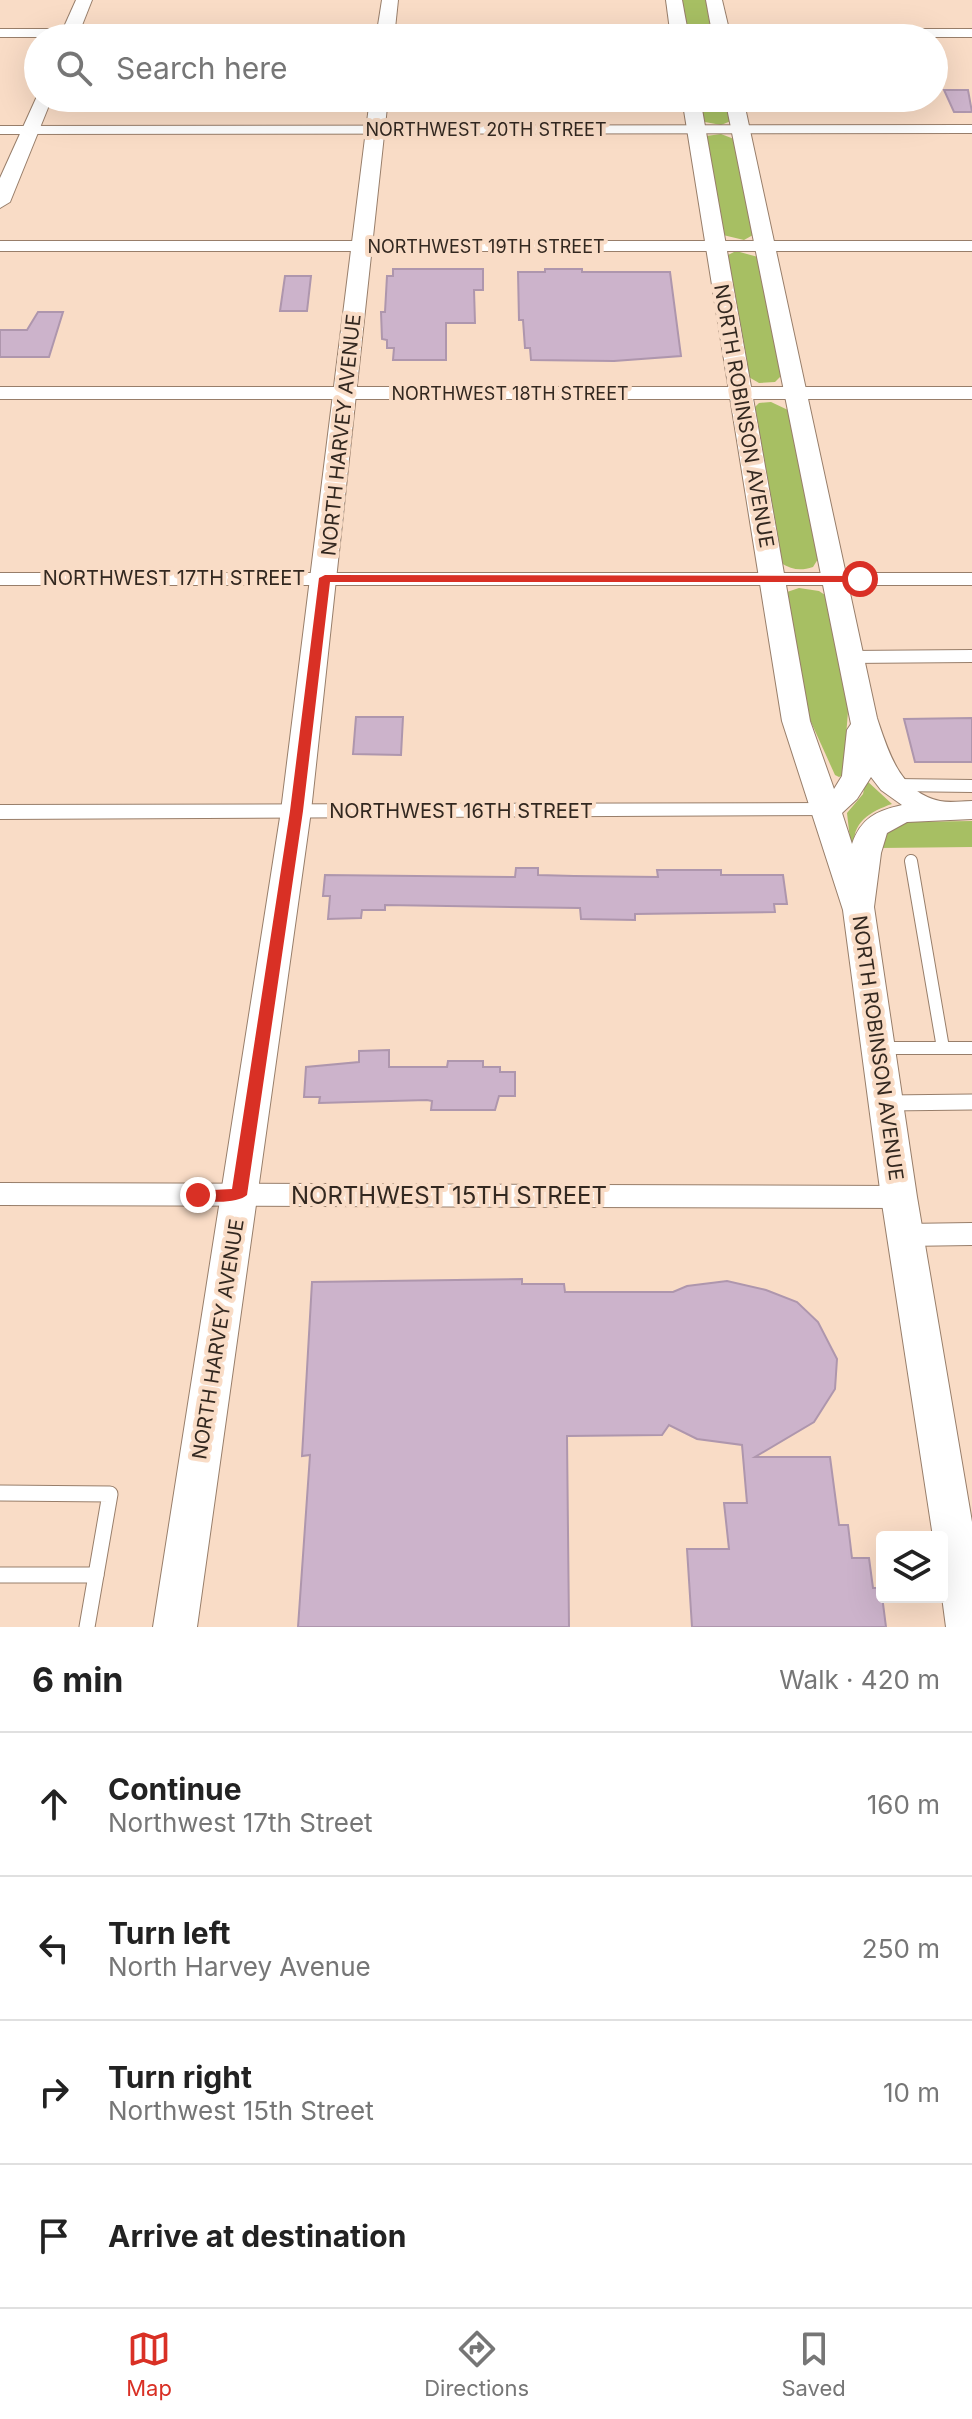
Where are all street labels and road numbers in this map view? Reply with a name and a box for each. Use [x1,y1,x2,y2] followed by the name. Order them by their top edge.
[365,119,607,140] street label: NORTHWEST 20TH STREET
[367,236,605,257] street label: NORTHWEST 19TH STREET
[709,282,779,550] street label: NORTH ROBINSON AVENUE
[316,313,366,557] street label: NORTH HARVEY AVENUE
[391,383,629,404] street label: NORTHWEST 18TH STREET
[43,566,305,590] street label: NORTHWEST 17TH STREET
[329,799,593,823] street label: NORTHWEST 16TH STREET
[848,914,908,1182] street label: NORTH ROBINSON AVENUE
[291,1181,607,1210] street label: NORTHWEST 15TH STREET
[187,1217,249,1461] street label: NORTH HARVEY AVENUE

